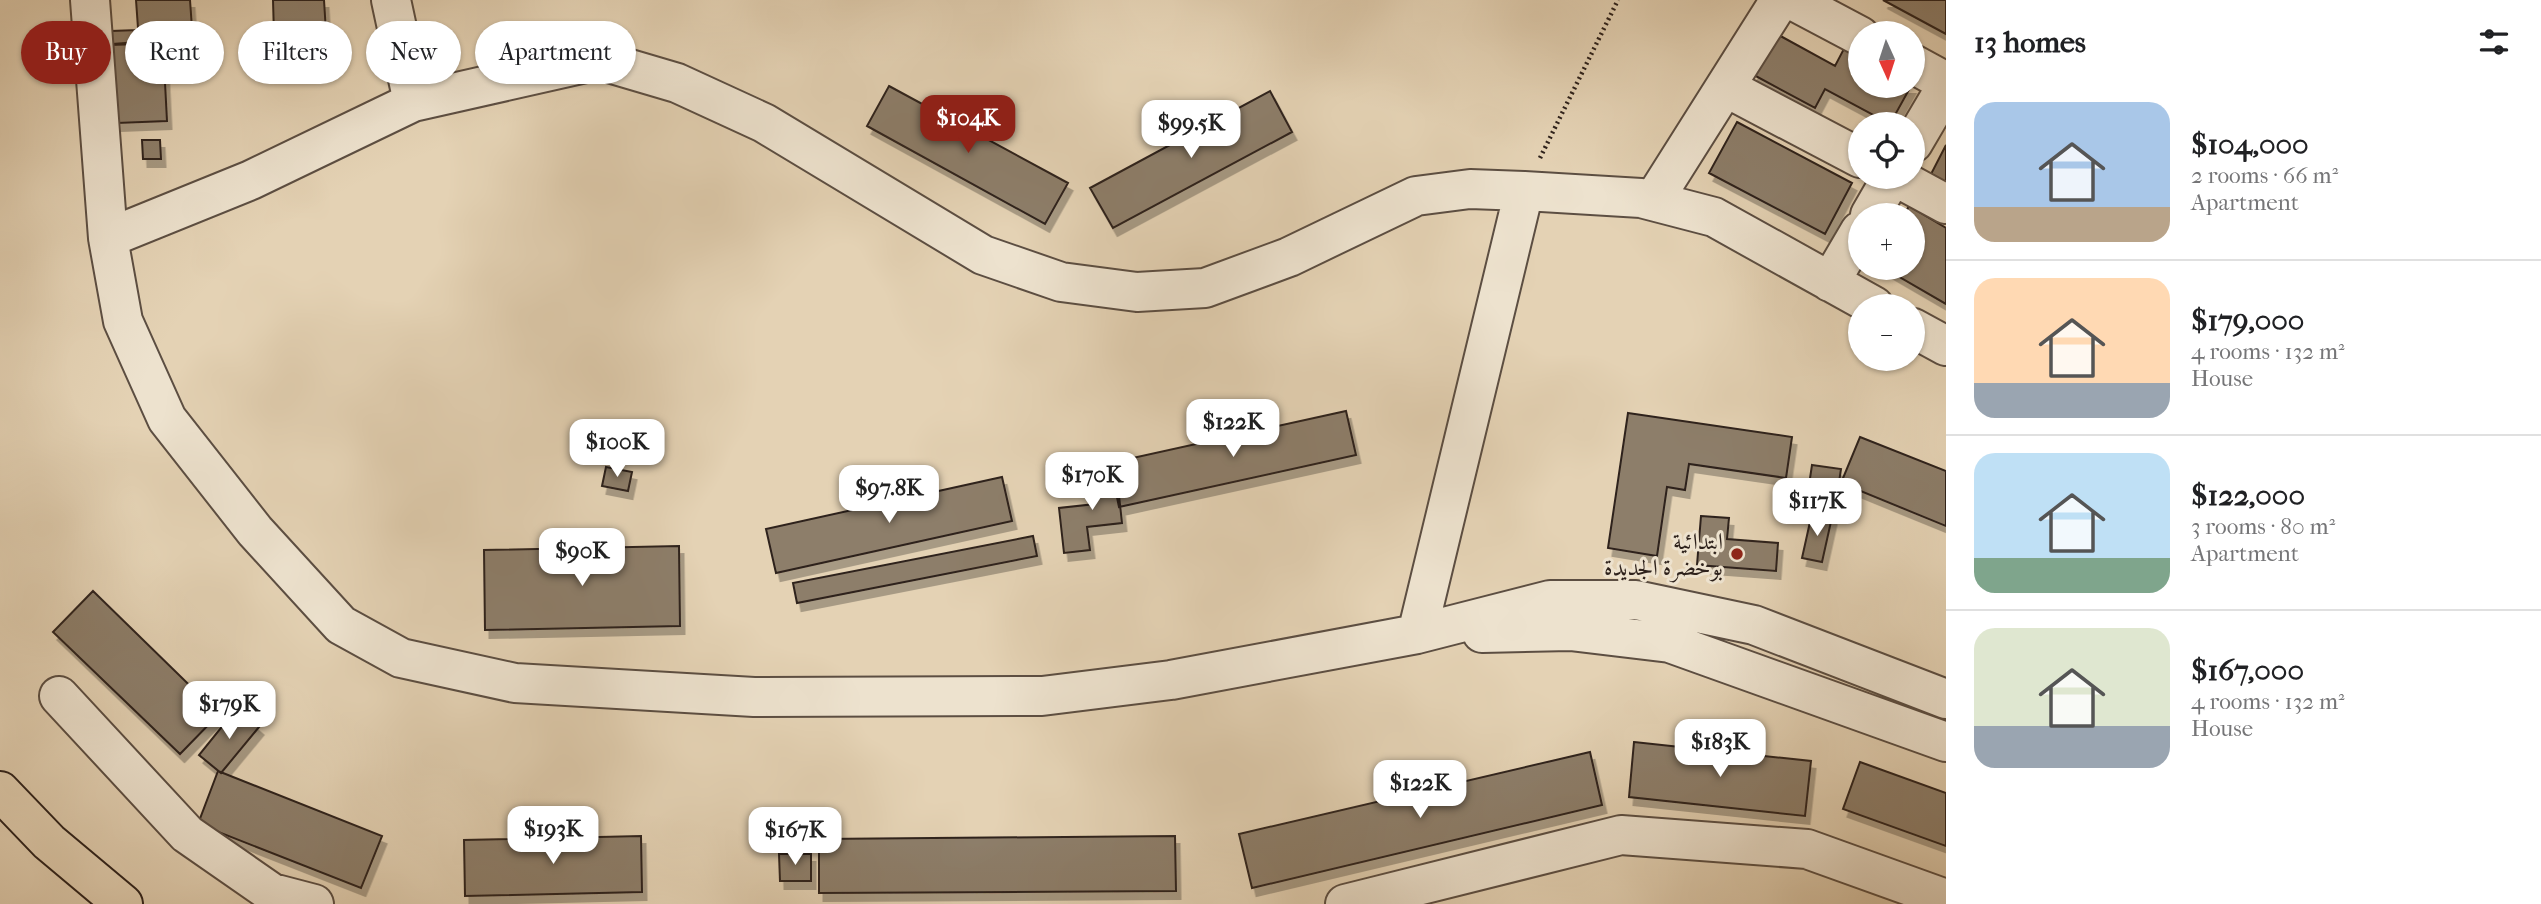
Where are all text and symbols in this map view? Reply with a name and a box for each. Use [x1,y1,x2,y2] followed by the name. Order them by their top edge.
[21,21,111,84] chip: Buy
[125,21,224,84] chip: Rent
[238,21,352,84] chip: Filters
[366,21,461,84] chip: New
[475,21,636,84] chip: Apartment
[1848,21,1925,98] north arrow
[1848,21,1925,371] map controls
[2475,23,2513,61] icon: filters
[1974,25,2086,60] text: 13 homes
[919,96,1017,155] pin: $104K
[1134,100,1248,160] pin: $99.5K
[936,104,1000,131] text: $104K
[1158,109,1224,136] text: $99.5K
[1848,112,1925,189] button: locate
[2191,127,2309,162] text: $104,000
[2030,130,2114,214] icon: home
[2191,162,2338,189] text: 2 rooms · 66 m²
[2191,189,2299,216] text: Apartment
[1848,203,1925,280] button: +
[1848,294,1925,371] button: −
[2191,303,2304,338] text: $179,000
[2030,306,2114,390] icon: home
[2191,338,2345,365] text: 4 rooms · 132 m²
[2191,365,2253,392] text: House
[1184,400,1282,459] pin: $122K
[1202,408,1264,435] text: $122K
[568,420,666,479] pin: $100K
[586,428,648,455] text: $100K
[1043,452,1141,512] pin: $170K
[1061,461,1123,488] text: $170K
[832,466,946,525] pin: $97.8K
[855,474,923,501] text: $97.8K
[1768,478,1866,538] pin: $117K
[2191,478,2305,513] text: $122,000
[2030,481,2114,565] icon: home
[1789,487,1845,514] text: $117K
[2191,513,2335,540] text: 3 rooms · 80 m²
[541,528,623,588] pin: $90K
[1604,528,1723,583] place label: ابتدائية بوخضرة الجديدة
[555,537,609,564] text: $90K
[2191,540,2299,567] text: Apartment
[1729,546,1745,562] marker: ابتدائية بوخضرة الجديدة
[2191,653,2304,688] text: $167,000
[2030,656,2114,740] icon: home
[180,682,278,741] pin: $179K
[2191,688,2345,715] text: 4 rooms · 132 m²
[199,690,259,717] text: $179K
[2191,715,2253,742] text: House
[1671,720,1769,779] pin: $183K
[1691,728,1749,755] text: $183K
[1371,760,1469,820] pin: $122K
[1389,769,1451,796] text: $122K
[504,806,602,866] pin: $193K
[746,808,844,867] pin: $167K
[523,815,583,842] text: $193K
[765,816,825,843] text: $167K

